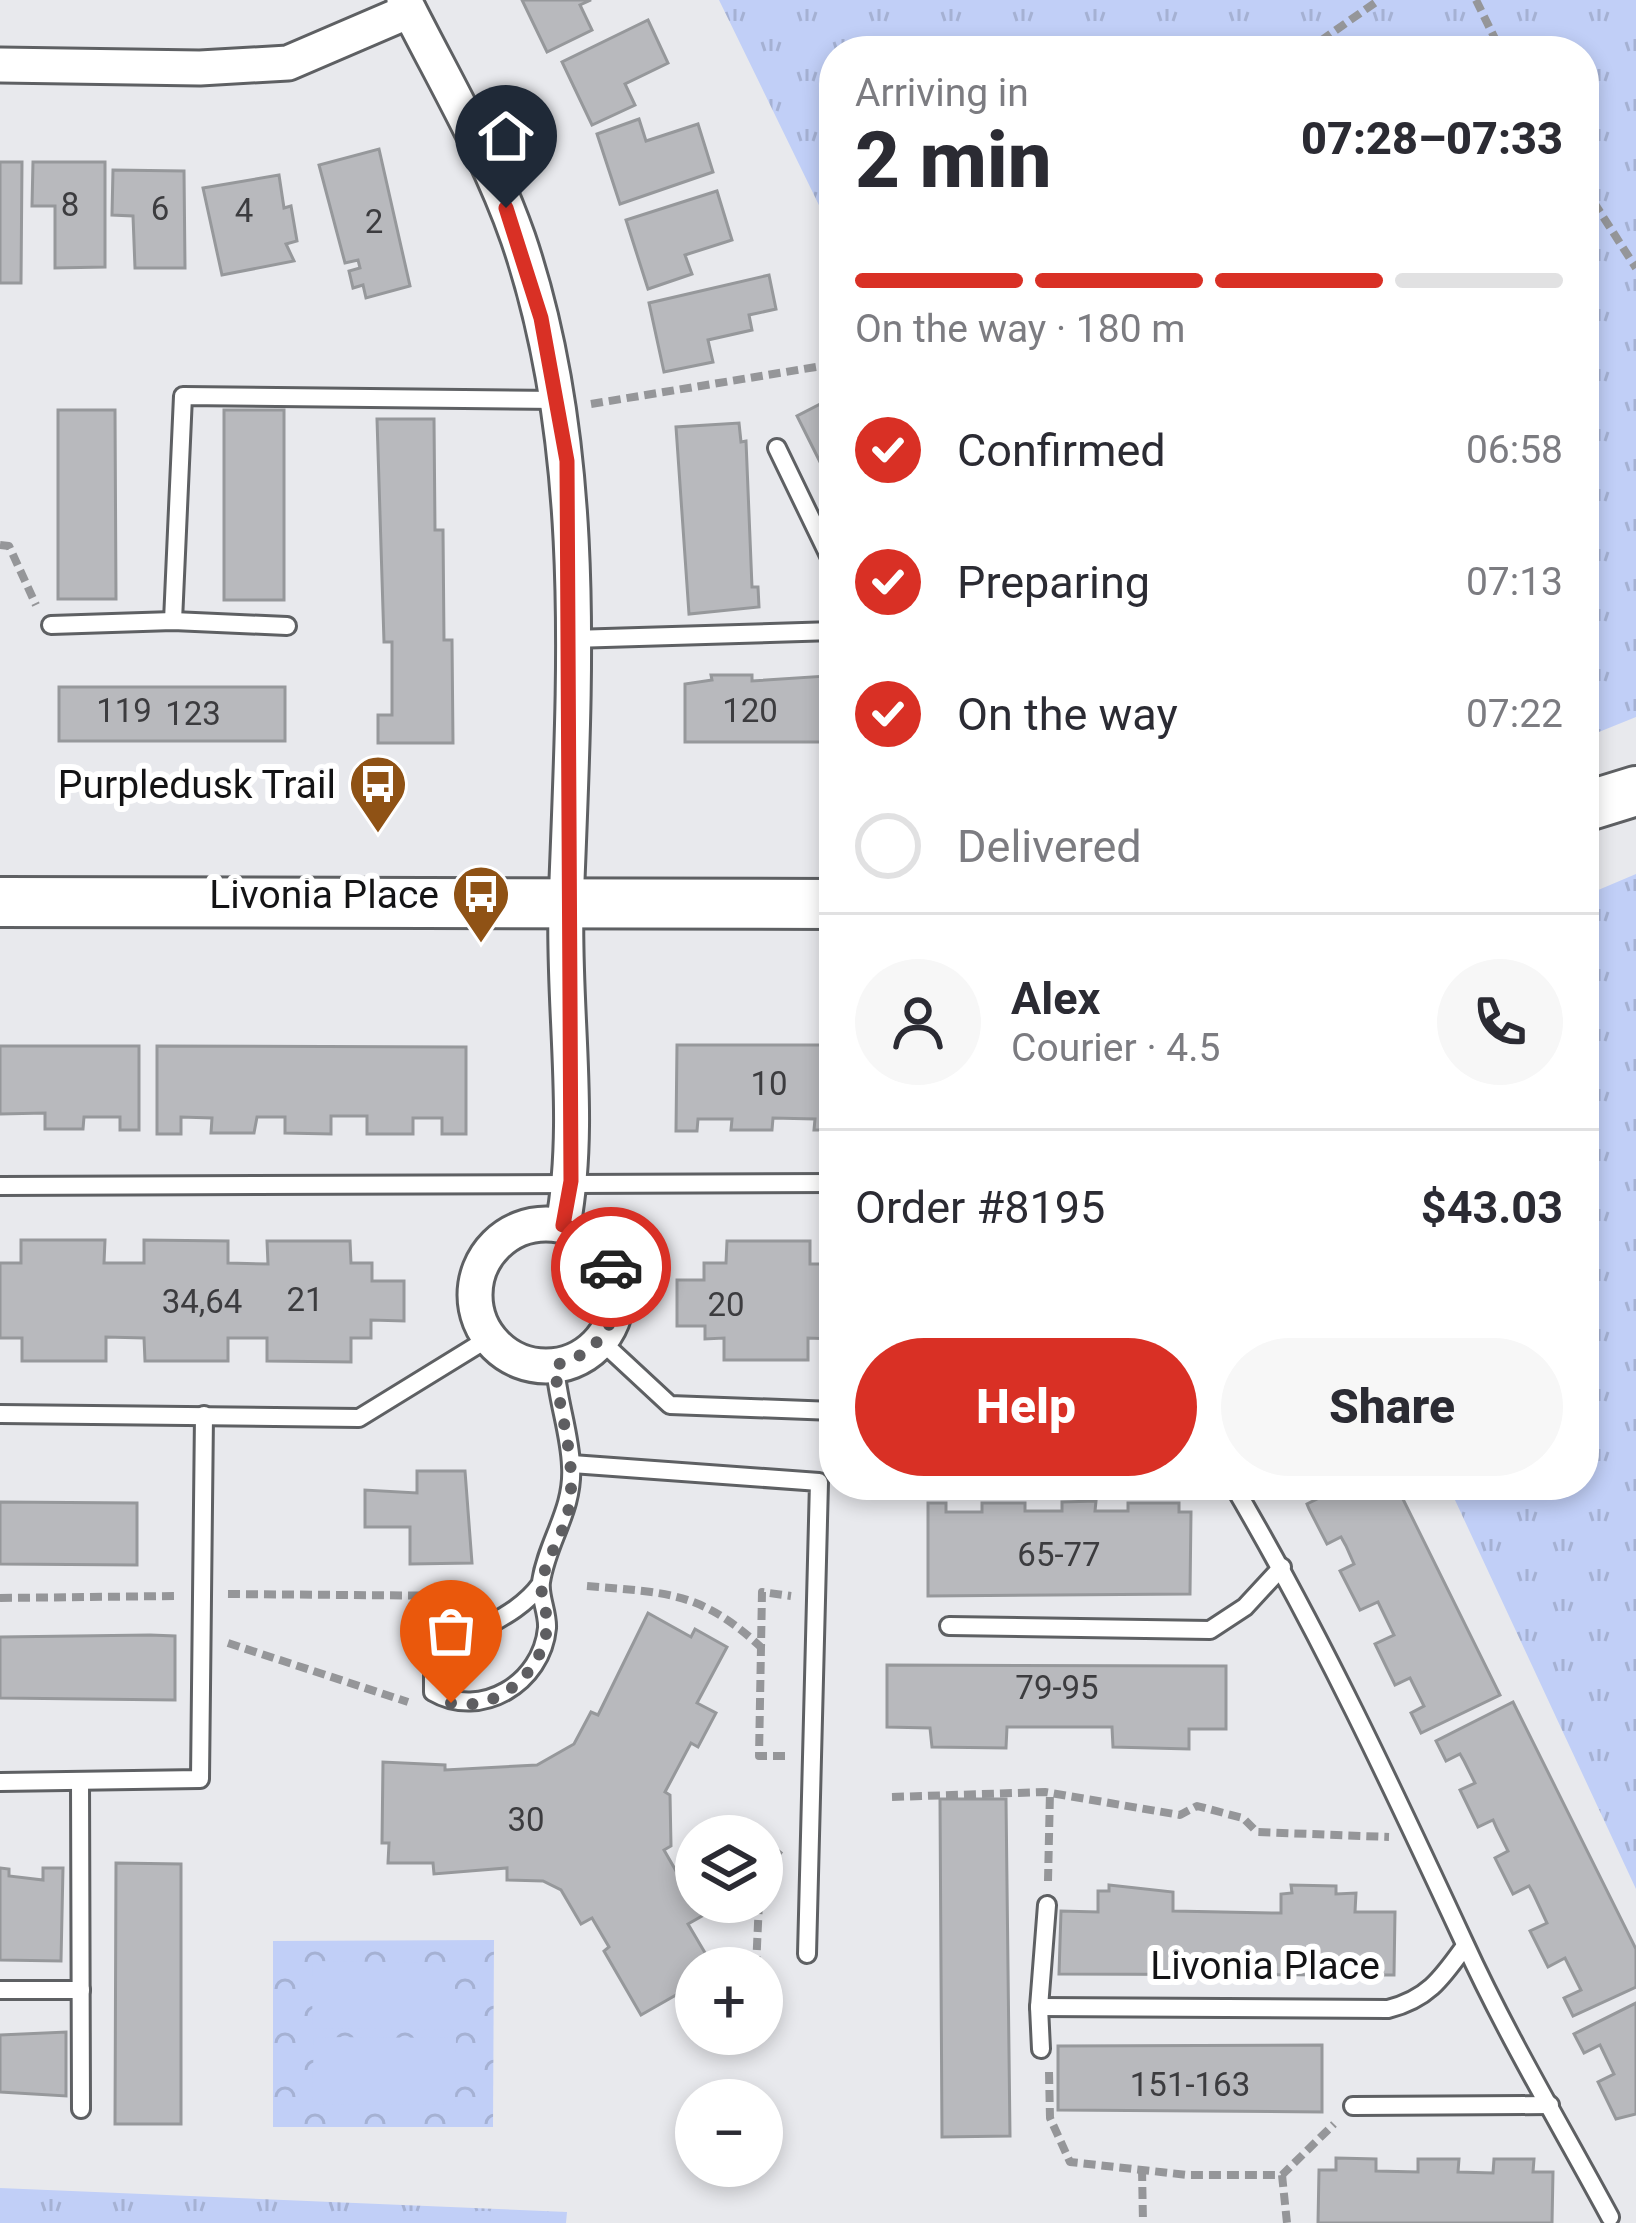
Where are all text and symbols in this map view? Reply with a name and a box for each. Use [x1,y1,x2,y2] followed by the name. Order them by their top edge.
[855,70,1029,116] text: Arriving in
[455,85,557,208] pin
[473,103,539,169] icon: home
[1301,112,1563,165] text: 07:28–07:33
[855,115,1052,206] text: 2 min
[61,185,79,224] house number: 8
[151,189,169,228] house number: 6
[235,191,253,230] house number: 4
[365,202,383,241] house number: 2
[855,306,1186,352] text: On the way · 180 m
[855,417,921,483] icon: check
[957,424,1166,477] text: Confirmed
[1466,427,1563,473] text: 06:58
[855,549,921,615] icon: check
[957,556,1150,609] text: Preparing
[1466,559,1563,605] text: 07:13
[855,681,921,747] icon: check
[957,688,1178,741] text: On the way
[96,691,152,730] house number: 119
[722,691,778,730] house number: 120
[1466,691,1563,737] text: 07:22
[165,694,221,733] house number: 123
[347,753,409,835] bus stop icon: Purpledusk Trail
[58,762,336,808] place label: Purpledusk Trail
[957,820,1142,873] text: Delivered
[450,863,512,945] bus stop icon: Livonia Place
[209,872,439,918] place label: Livonia Place
[855,959,981,1085] button: person
[1437,959,1563,1085] button: phone
[1011,972,1100,1025] text: Alex
[1011,1025,1220,1071] text: Courier · 4.5
[750,1064,788,1103] house number: 10
[855,1181,1105,1234] text: Order #8195
[1421,1181,1563,1234] text: $43.03
[551,1207,671,1327] courier
[578,1234,644,1300] icon: car
[286,1280,324,1319] house number: 21
[162,1282,242,1321] house number: 34,64
[707,1285,745,1324] house number: 20
[855,1338,1197,1476] button: Help
[1221,1338,1563,1476] button: Share
[1017,1535,1101,1574] house number: 65-77
[400,1580,502,1703] pin
[418,1598,484,1664] icon: bag
[1015,1668,1099,1707] house number: 79-95
[507,1800,545,1839] house number: 30
[675,1815,783,2187] map controls
[675,1815,783,1923] button: layers
[1150,1943,1380,1989] street label: Livonia Place
[675,1947,783,2055] button: +
[1130,2065,1250,2104] house number: 151-163
[675,2079,783,2187] button: −

